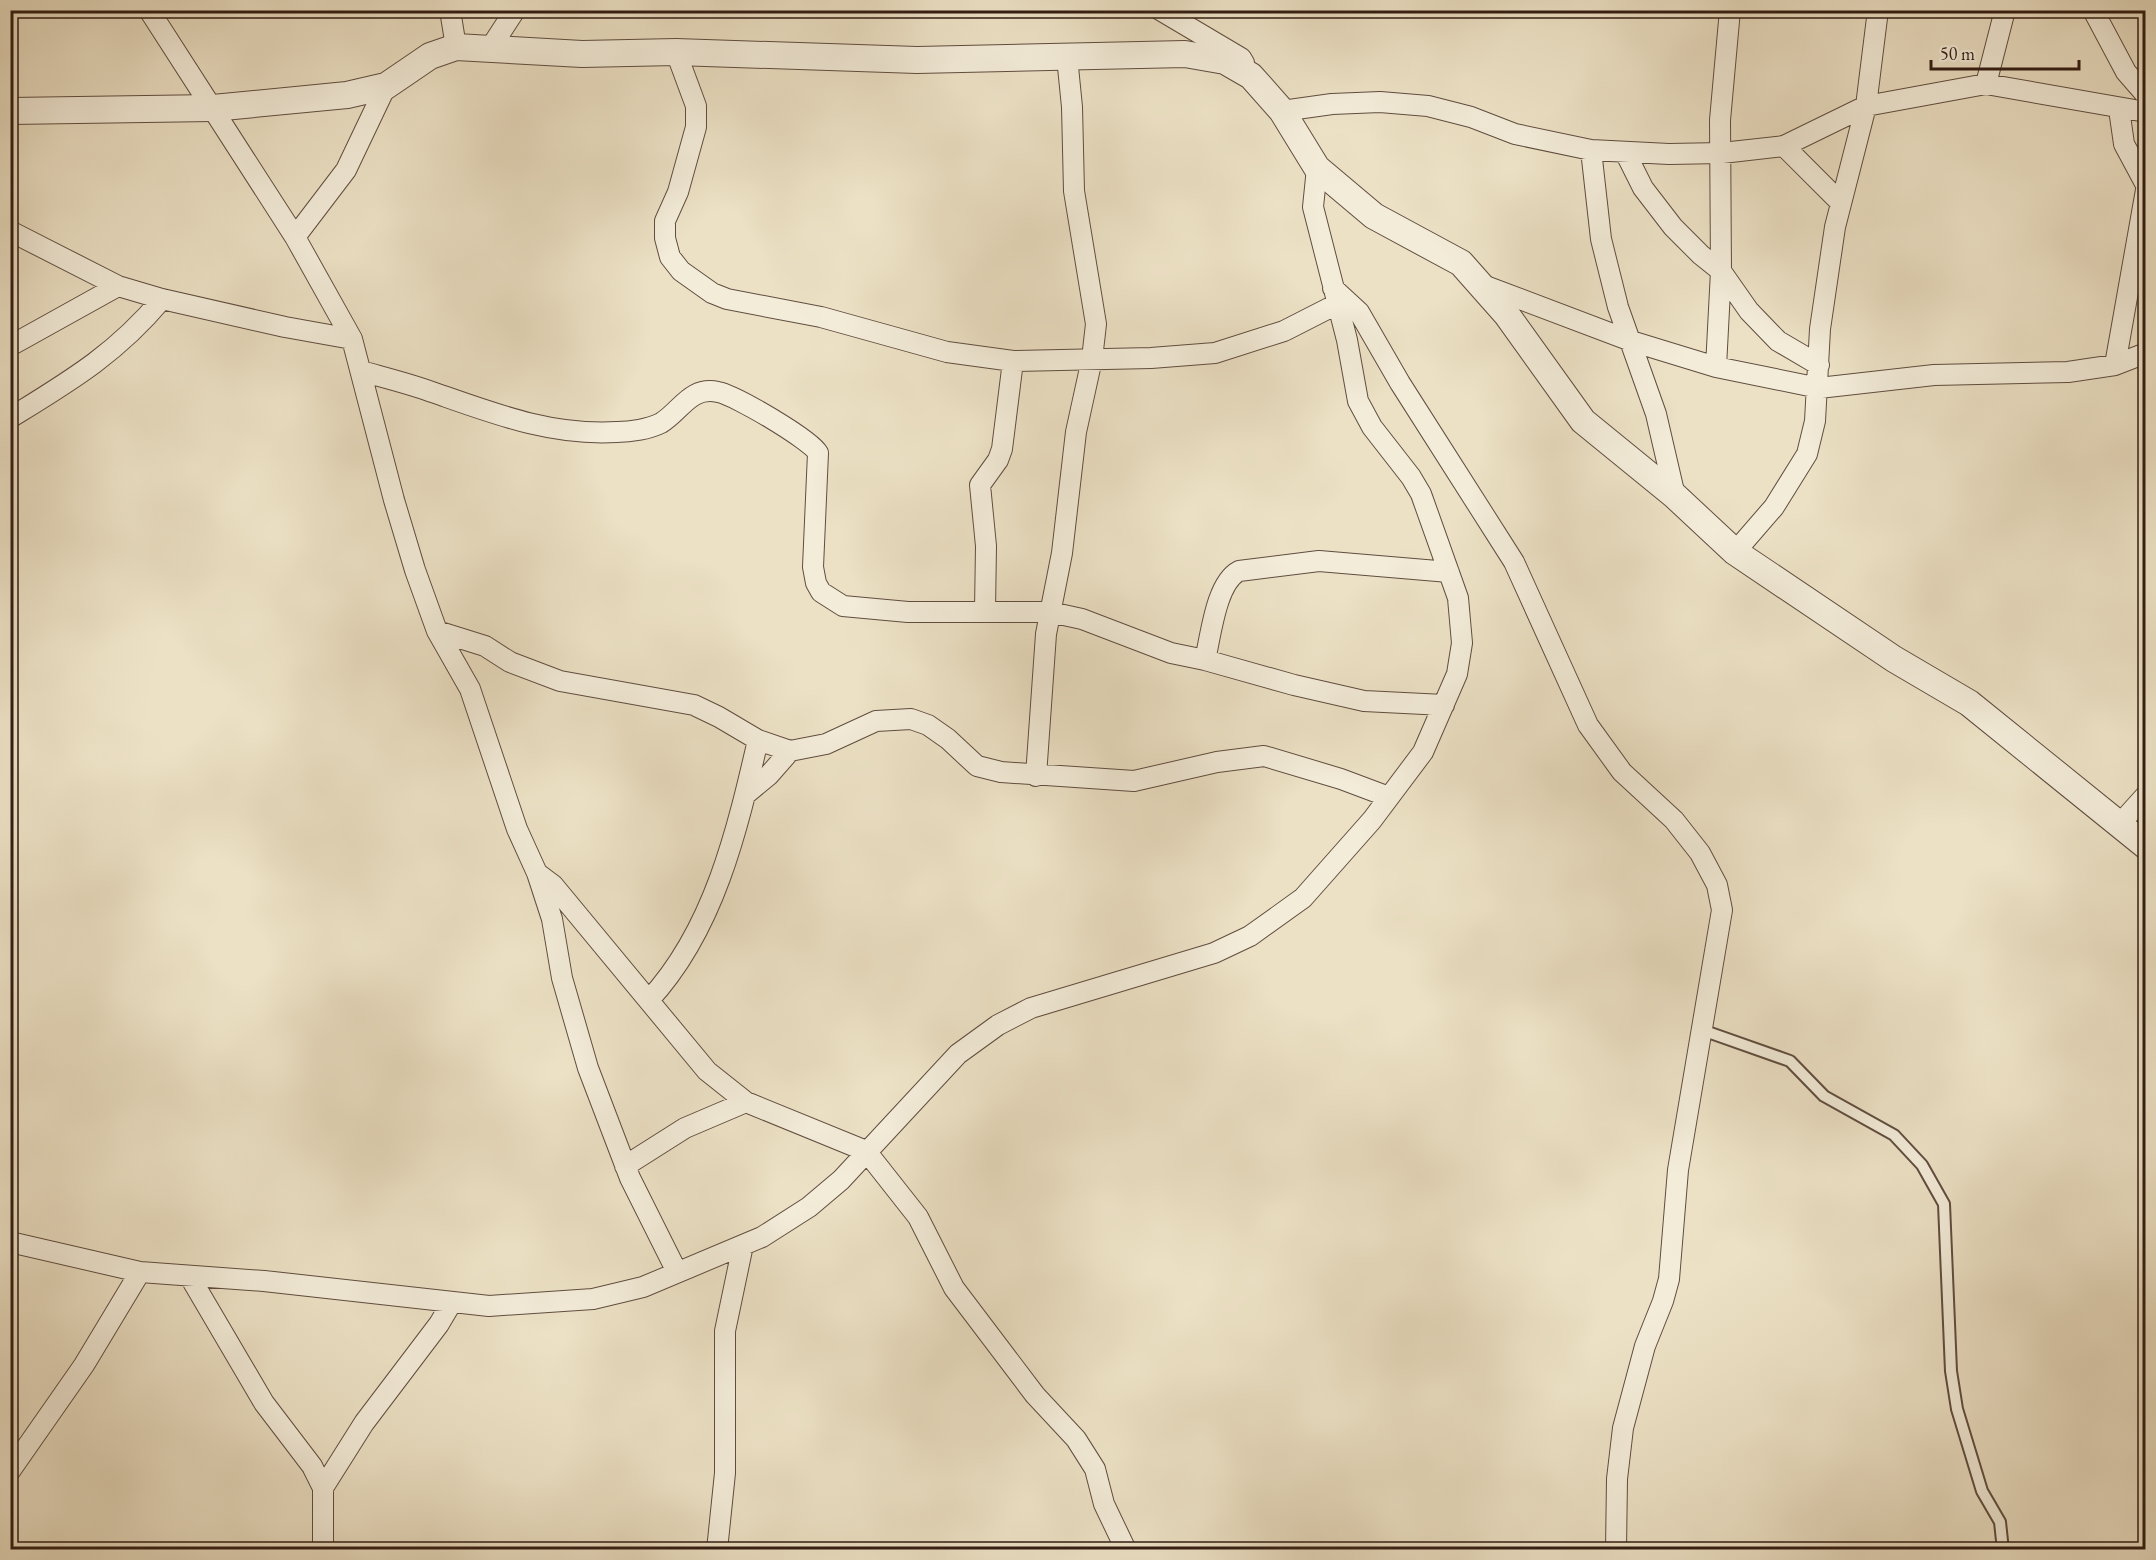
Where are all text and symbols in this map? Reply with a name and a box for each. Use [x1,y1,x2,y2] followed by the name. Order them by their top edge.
[1931,33,2080,71] scale bar
[1940,42,1975,65] text: 50 m

